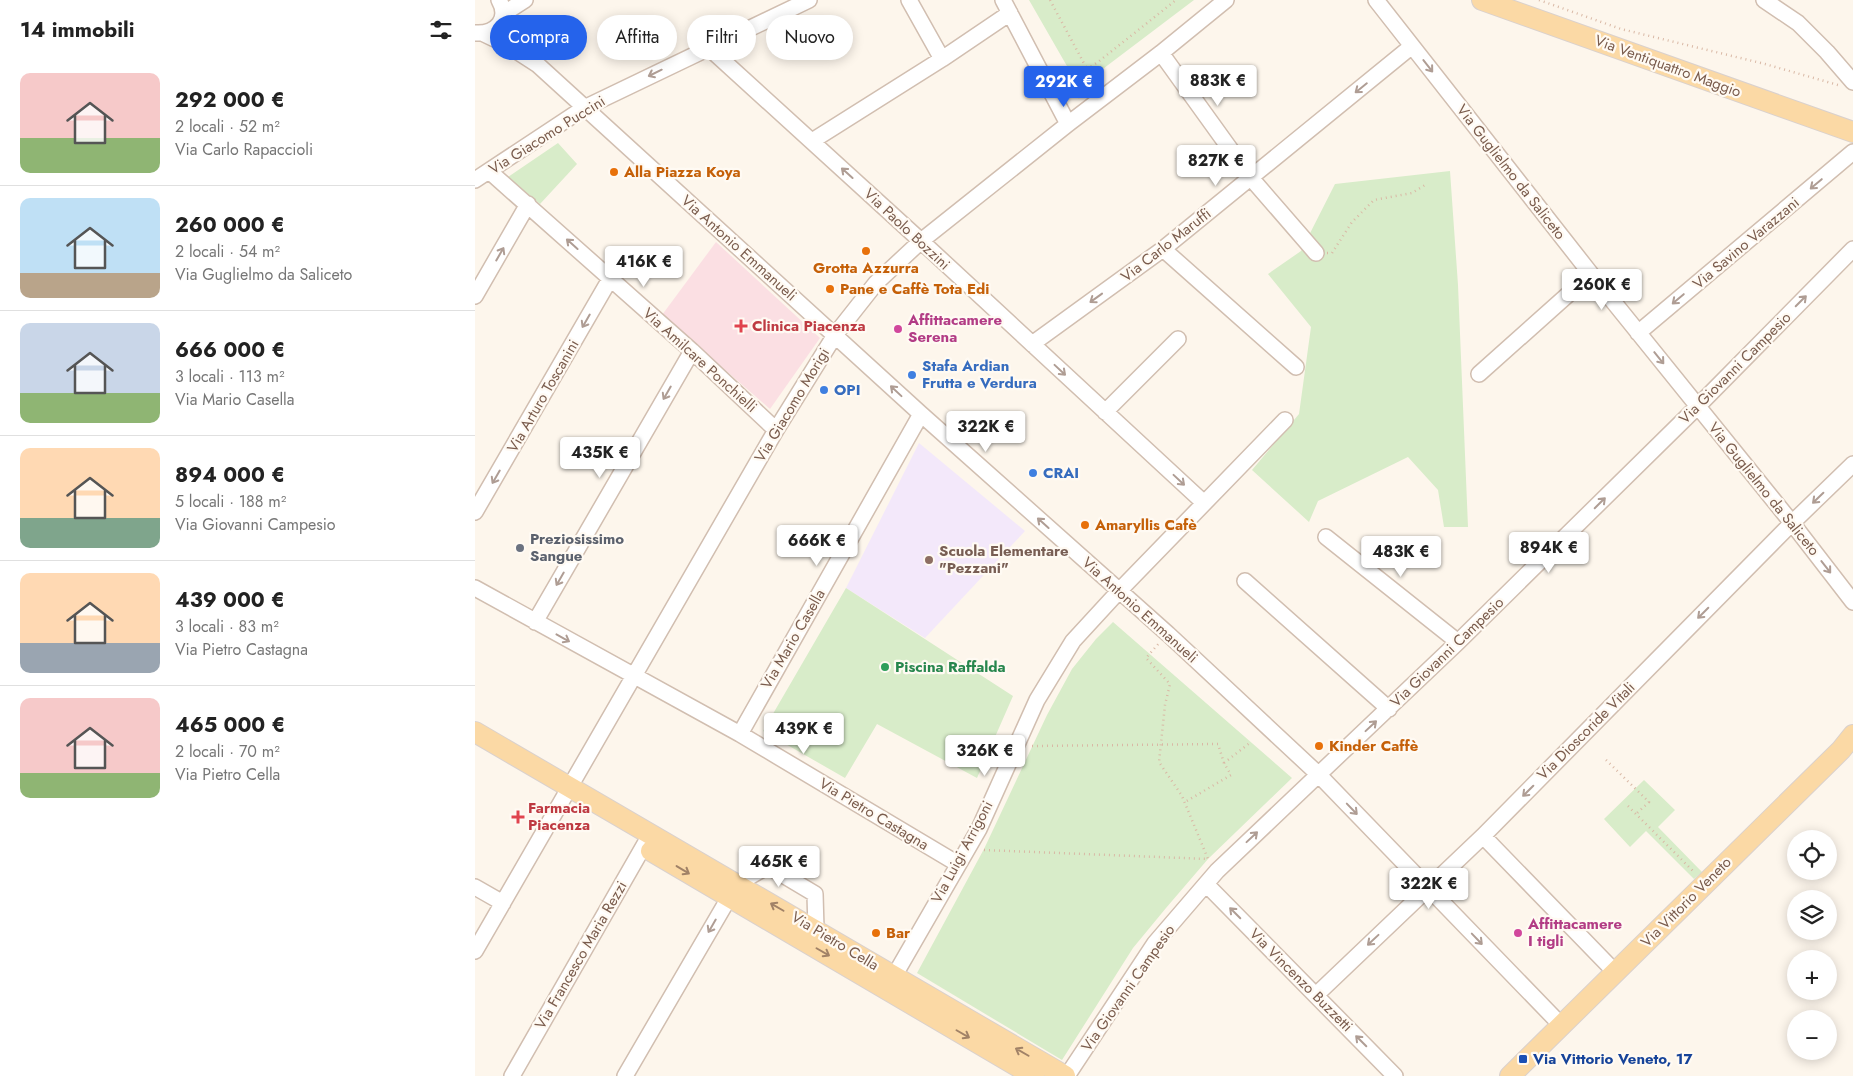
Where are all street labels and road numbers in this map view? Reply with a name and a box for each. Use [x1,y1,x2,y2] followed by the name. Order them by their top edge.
[1592,29,1744,103] street label: Via Ventiquattro Maggio
[484,90,610,180] street label: Via Giacomo Puccini
[1451,100,1571,244] street label: Via Guglielmo da Saliceto
[859,183,955,275] street label: Via Paolo Bozzini
[676,190,802,306] street label: Via Antonio Emmanueli
[1688,192,1804,294] street label: Via Savino Varazzani
[1116,203,1216,287] street label: Via Carlo Maruffi
[638,303,762,417] street label: Via Amilcare Ponchielli
[1674,307,1796,429] street label: Via Giovanni Campesio
[502,335,584,457] street label: Via Arturo Toscanini
[749,344,835,466] street label: Via Giacomo Morigi
[1703,417,1825,561] street label: Via Guglielmo da Saliceto
[1077,552,1203,668] street label: Via Antonio Emmanueli
[755,585,831,693] street label: Via Mario Casella
[1385,592,1509,712] street label: Via Giovanni Campesio
[1532,677,1640,785] street label: Via Dioscoride Vitali
[815,772,933,856] street label: Via Pietro Castagna
[926,797,998,907] street label: Via Luigi Arrigoni
[1636,852,1736,952] street label: Via Vittorio Veneto
[529,877,633,1033] street label: Via Francesco Maria Rezzi
[787,906,883,976] street label: Via Pietro Cella
[1076,920,1180,1056] street label: Via Giovanni Campesio
[1244,923,1358,1037] street label: Via Vincenzo Buzzetti

